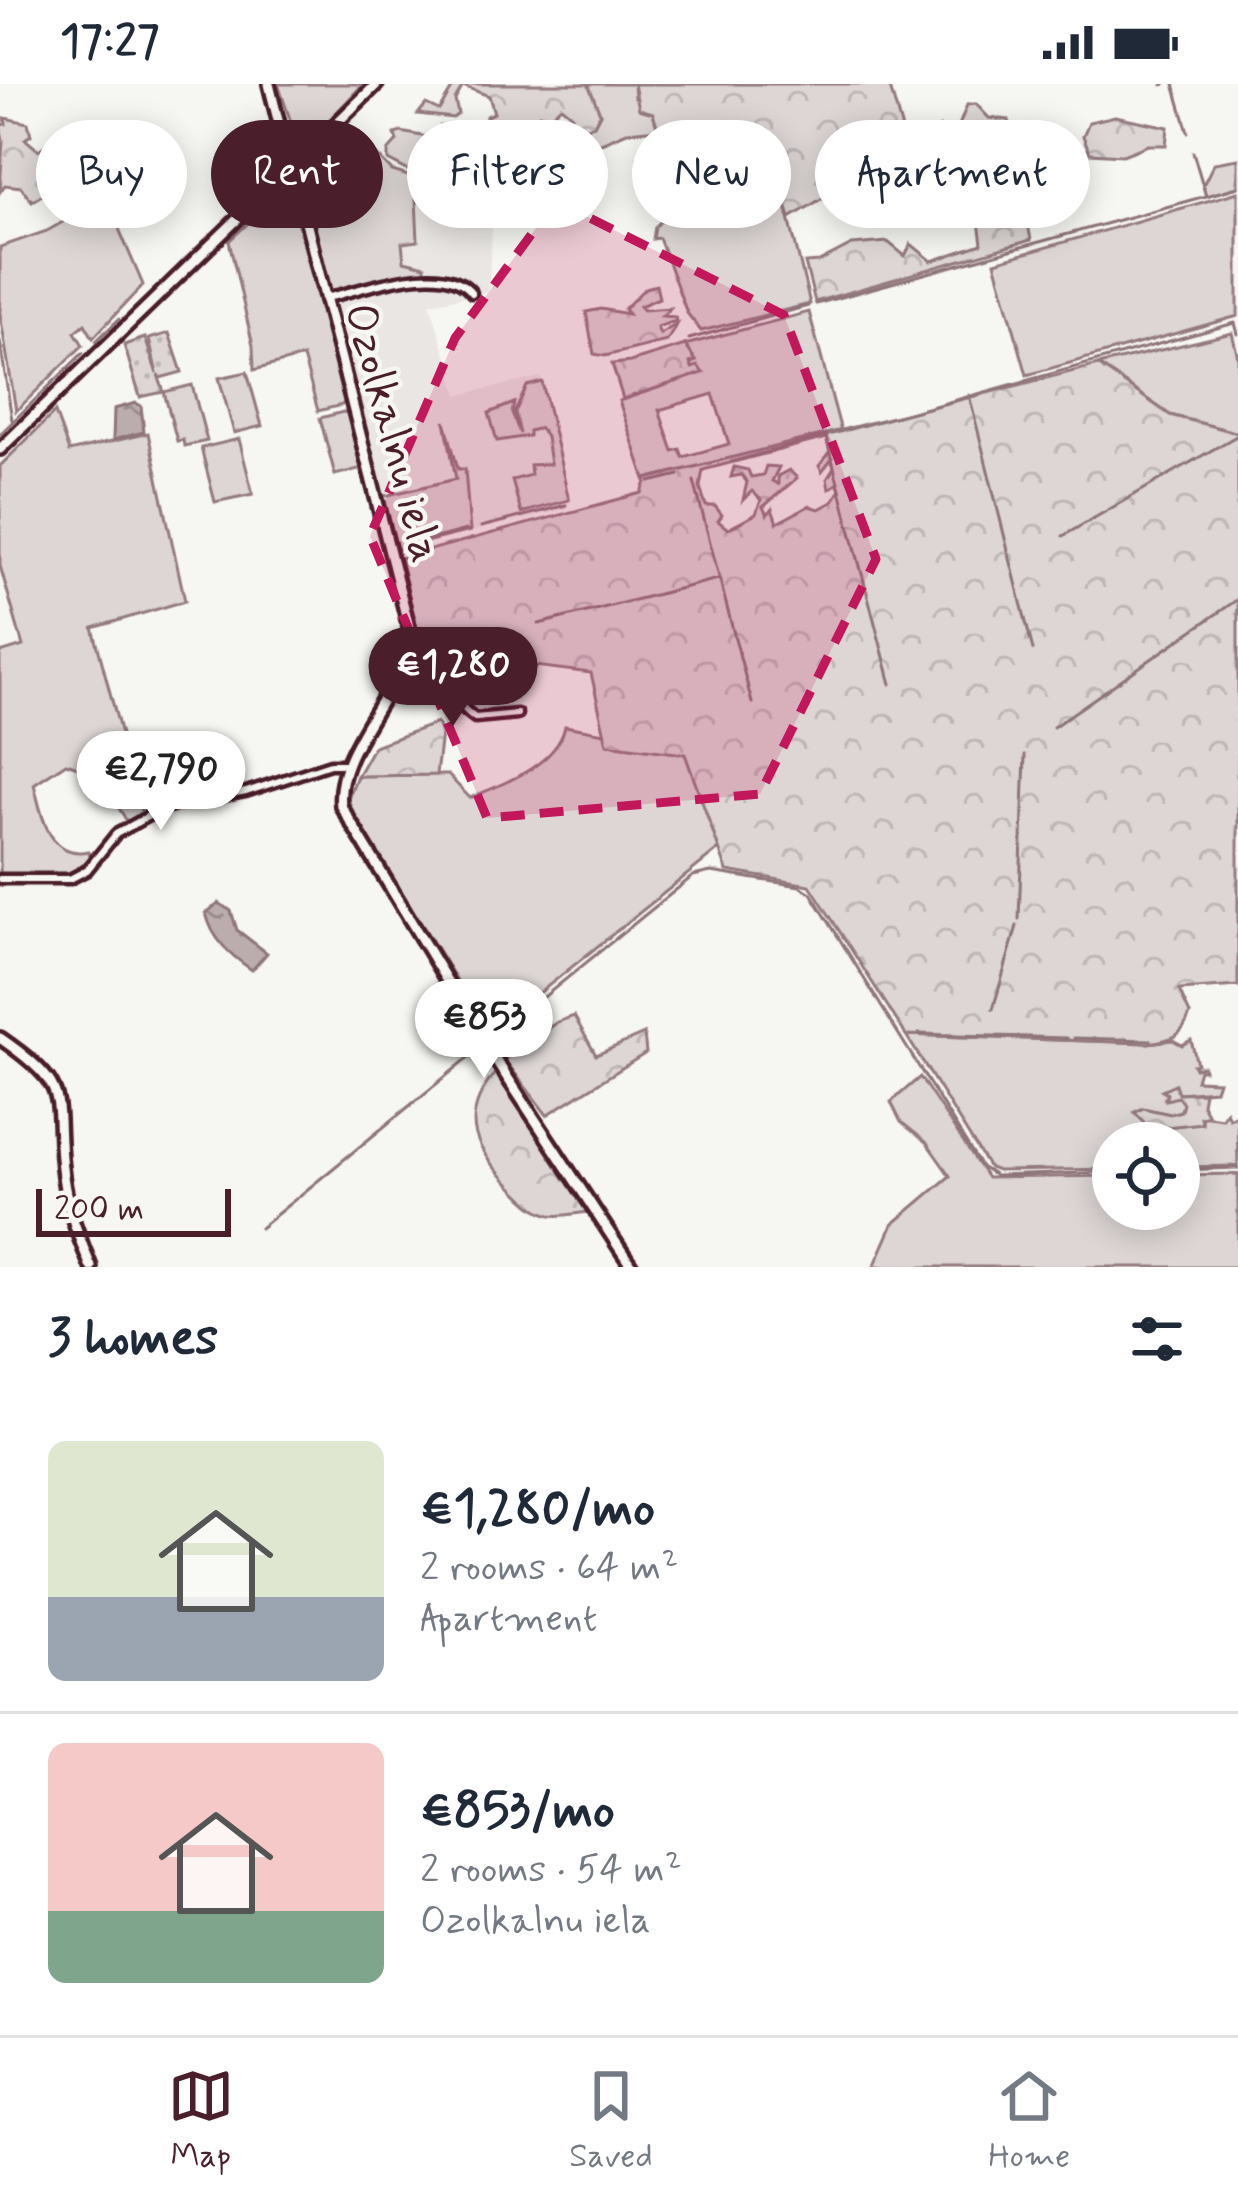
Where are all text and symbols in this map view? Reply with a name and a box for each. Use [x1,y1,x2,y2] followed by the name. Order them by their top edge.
[60,13,159,72] text: 17:27
[36,120,187,228] chip: Buy
[211,120,383,228] chip: Rent
[407,120,608,228] chip: Filters
[632,120,791,228] chip: New
[815,120,1090,228] chip: Apartment
[329,297,455,569] street label: Ozolkalnu iela
[355,627,551,729] pin: €1,280
[396,640,510,691] text: €1,280
[63,731,259,833] pin: €2,790
[103,744,219,795] text: €2,790
[413,979,555,1081] pin: €853
[442,992,526,1043] text: €853
[1092,1122,1200,1230] map controls
[1092,1122,1200,1230] button: locate
[36,1183,231,1236] scale bar
[54,1188,144,1232] text: 200 m
[48,1306,218,1372] text: 3 homes
[1124,1306,1190,1372] icon: filters
[420,1477,655,1543] text: €1,280/mo
[144,1489,288,1633] icon: home
[420,1543,678,1594] text: 2 rooms · 64 m²
[420,1594,597,1645] text: Apartment
[420,1779,615,1845] text: €853/mo
[144,1791,288,1935] icon: home
[420,1845,682,1896] text: 2 rooms · 54 m²
[420,1896,651,1947] text: Ozolkalnu iela
[168,2063,234,2179] tab: Map
[569,2063,653,2179] tab: Saved
[988,2063,1070,2179] tab: Home

